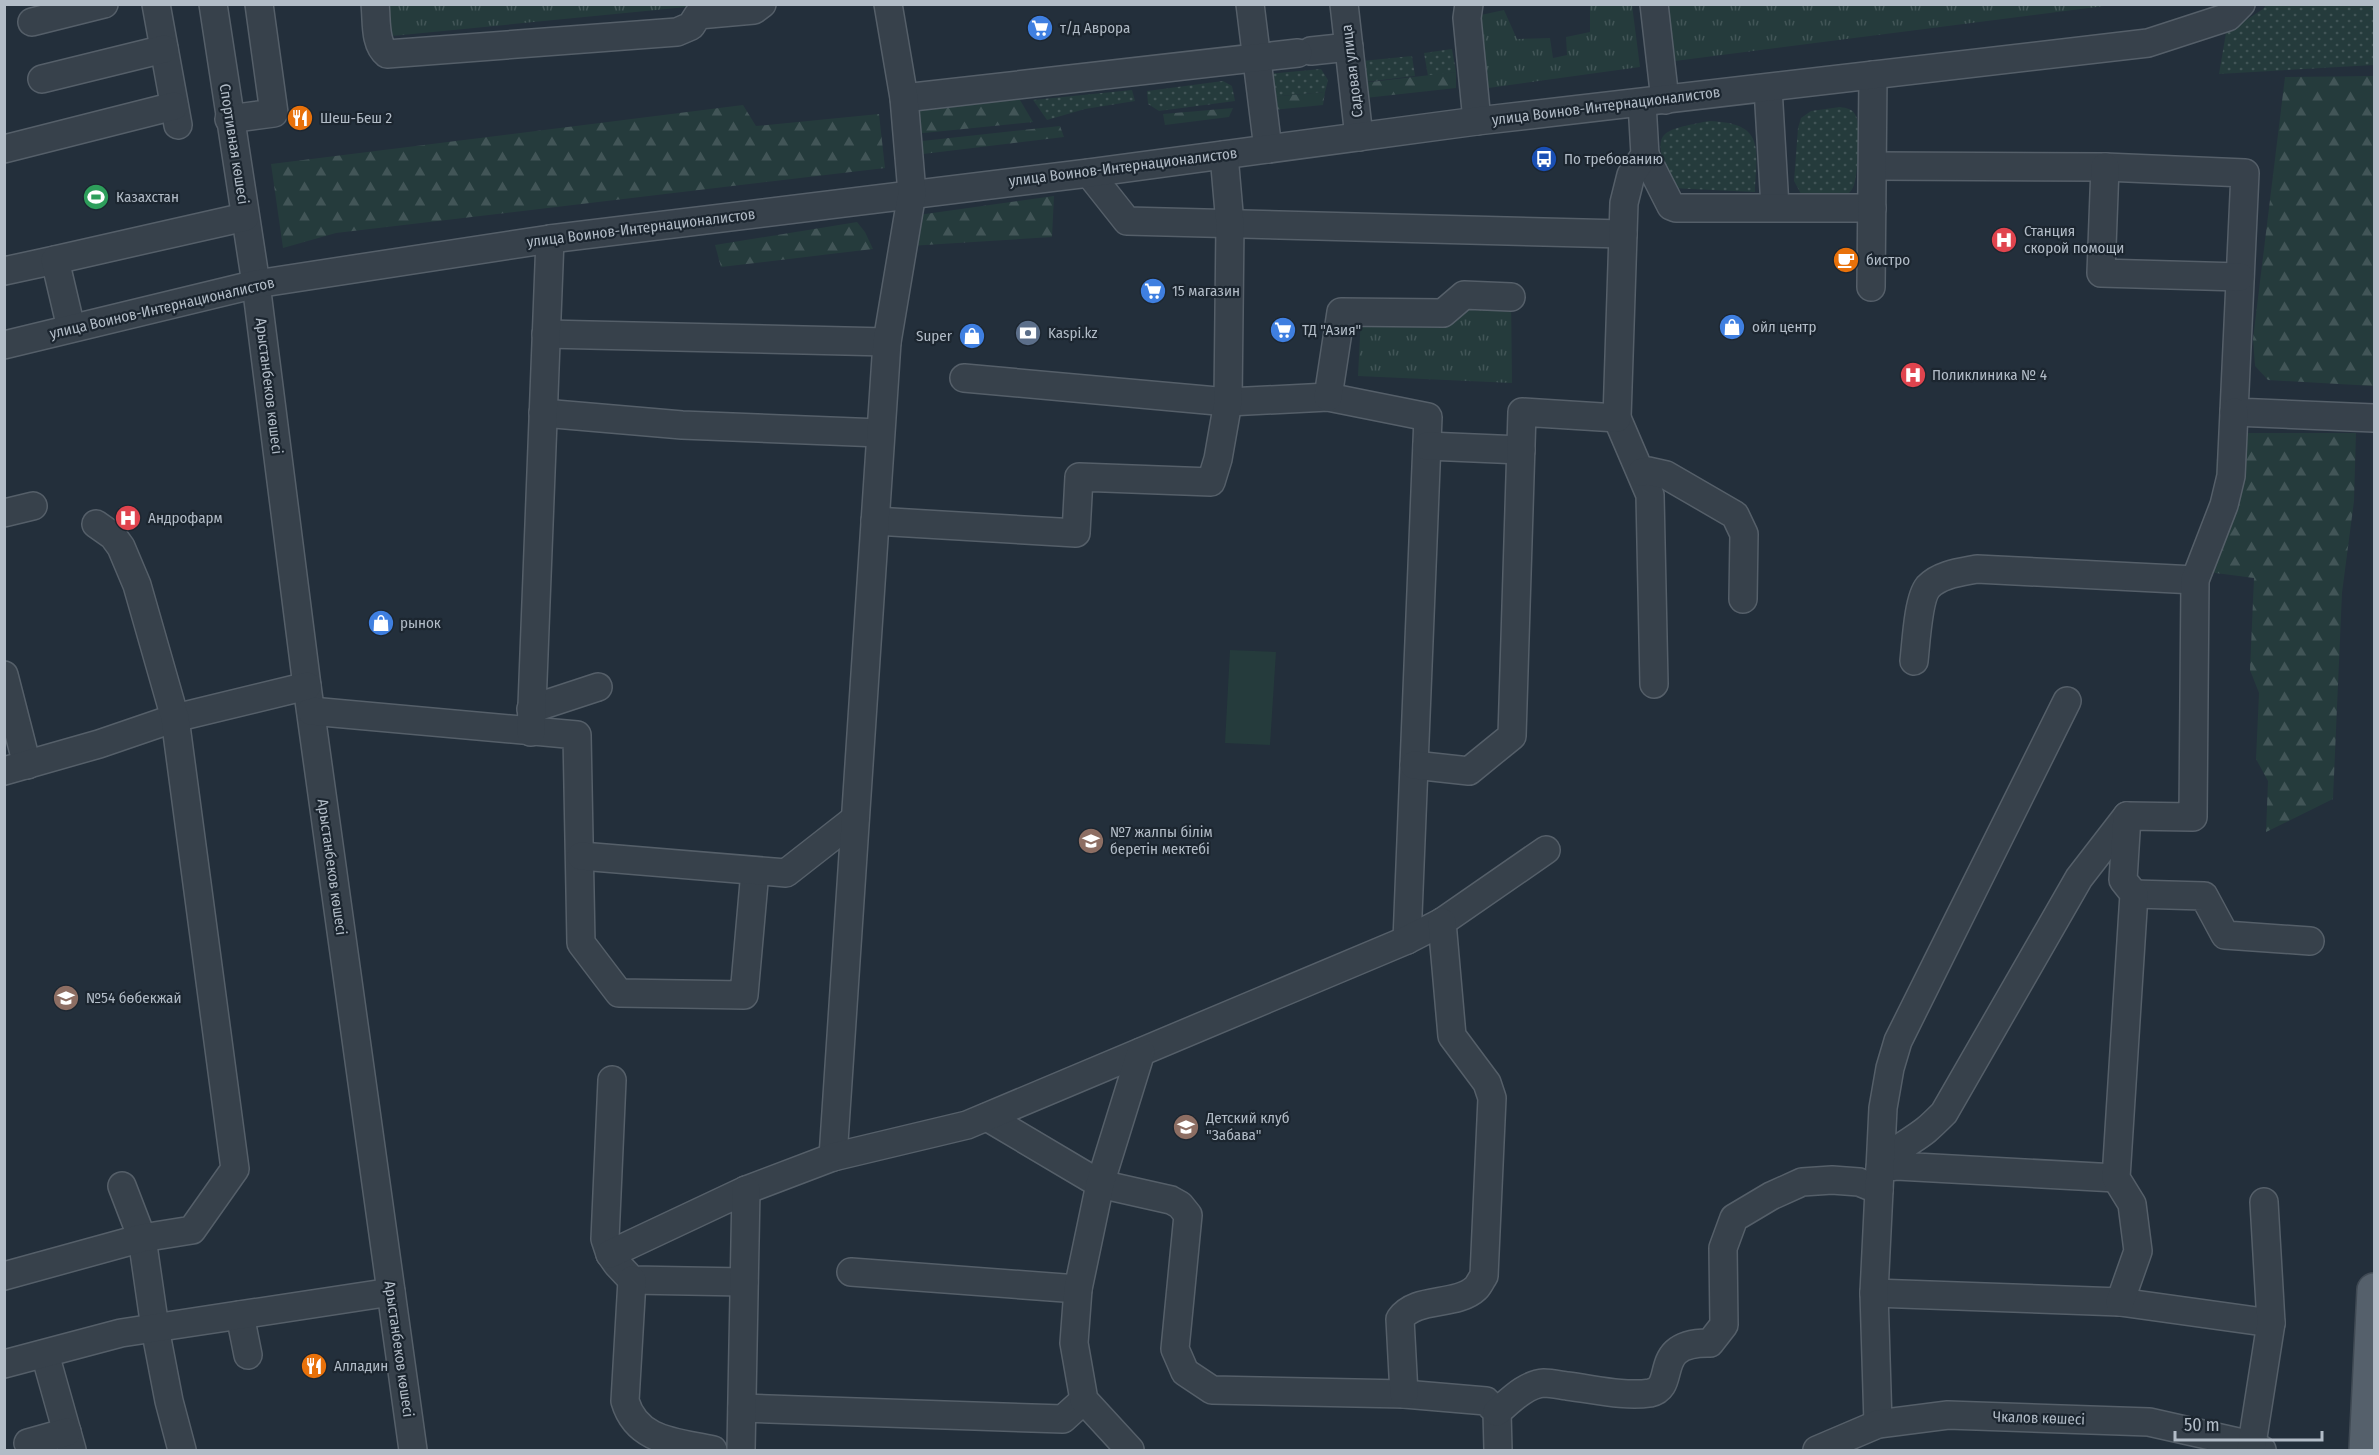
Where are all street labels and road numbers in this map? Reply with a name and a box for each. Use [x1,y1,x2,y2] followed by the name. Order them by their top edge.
[1337,23,1367,119] street label: Садовая улица
[216,82,252,206] street label: Спортивная көшесі
[1491,83,1721,129] street label: улица Воинов-Интернационалистов
[1008,144,1238,190] street label: улица Воинов-Интернационалистов
[526,205,756,251] street label: улица Воинов-Интернационалистов
[48,273,276,343] street label: улица Воинов-Интернационалистов
[252,317,286,455] street label: Арыстанбеков көшесі
[314,798,350,936] street label: Арыстанбеков көшесі
[381,1280,417,1418] street label: Арыстанбеков көшесі
[1993,1407,2085,1429] street label: Чкалов көшесі

